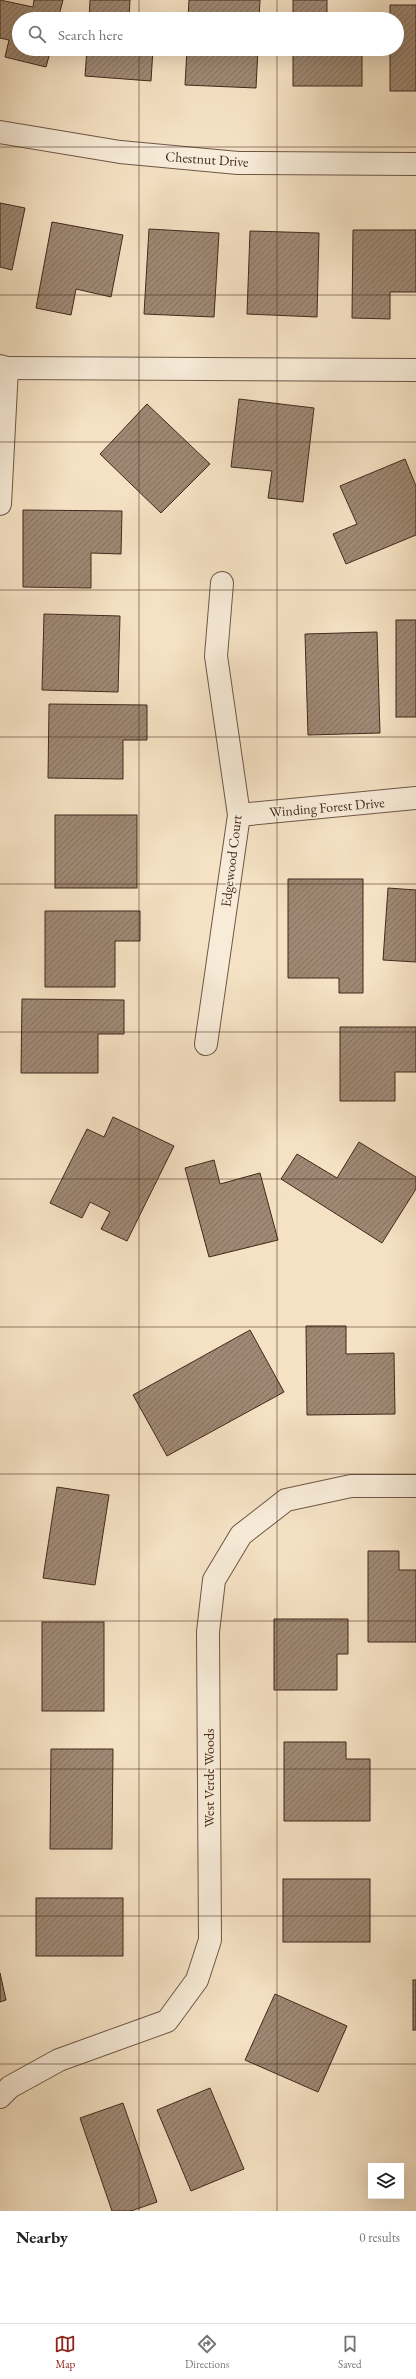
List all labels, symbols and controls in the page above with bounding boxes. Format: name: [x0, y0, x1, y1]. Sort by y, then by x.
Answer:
search box: [12, 12, 404, 56]
icon: search: [26, 23, 48, 45]
text: Search here: [58, 25, 123, 44]
street label: Chestnut Drive: [165, 147, 250, 171]
street label: Winding Forest Drive: [269, 793, 386, 821]
street label: Edgewood Court: [216, 813, 246, 908]
street label: West Verde Woods: [200, 1728, 218, 1827]
map controls: [368, 2163, 404, 2199]
button: layers: [368, 2163, 404, 2199]
text: Nearby: [16, 2226, 68, 2248]
text: 0 results: [359, 2229, 400, 2246]
tab: Map: [54, 2333, 76, 2371]
tab: Directions: [185, 2333, 229, 2371]
tab: Saved: [338, 2333, 362, 2371]

